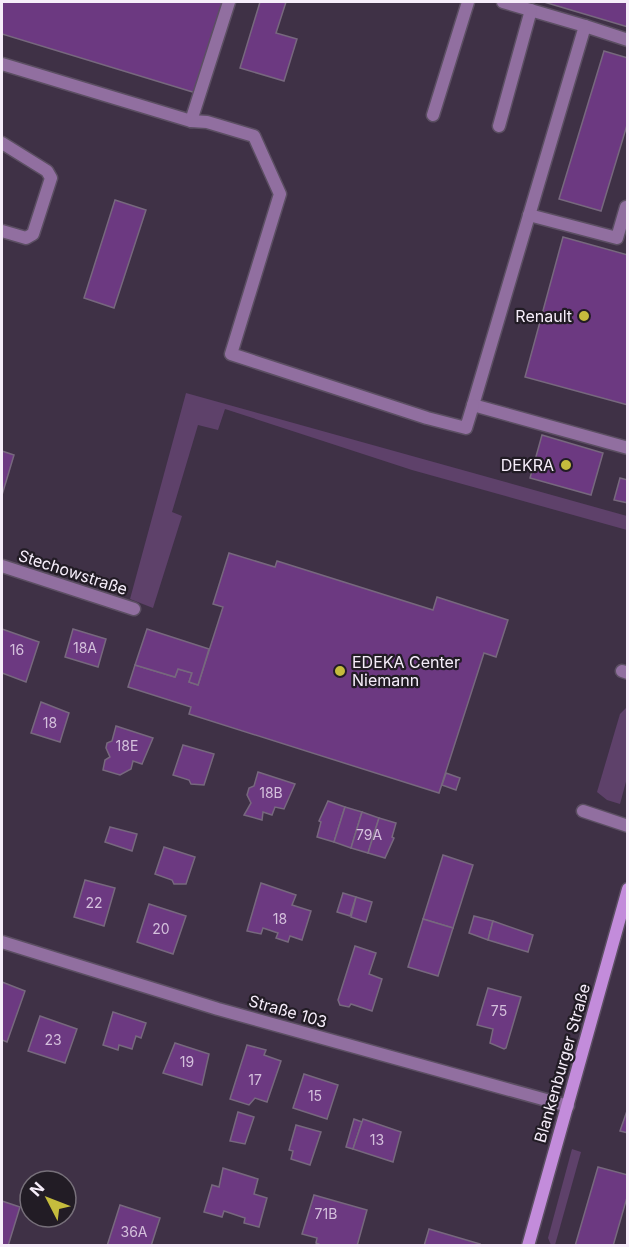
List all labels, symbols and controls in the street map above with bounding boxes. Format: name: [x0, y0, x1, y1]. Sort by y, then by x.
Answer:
place label: Renault: [515, 306, 572, 326]
marker: Renault: [577, 309, 591, 323]
place label: DEKRA: [501, 455, 554, 475]
marker: DEKRA: [559, 458, 573, 472]
street label: Stechowstraße: [16, 545, 130, 599]
house number: 18A: [73, 639, 97, 656]
house number: 16: [10, 641, 24, 658]
place label: EDEKA Center Niemann: [352, 652, 460, 690]
marker: EDEKA Center Niemann: [333, 664, 347, 678]
house number: 18: [43, 714, 57, 731]
house number: 18E: [116, 737, 138, 754]
house number: 18B: [259, 784, 283, 801]
house number: 79A: [356, 826, 382, 843]
house number: 22: [85, 894, 103, 911]
house number: 18: [273, 910, 287, 927]
house number: 20: [152, 920, 170, 937]
street label: Blankenburger Straße: [530, 981, 594, 1145]
street label: Straße 103: [246, 990, 330, 1032]
house number: 75: [491, 1002, 507, 1019]
house number: 23: [44, 1031, 62, 1048]
house number: 19: [180, 1053, 194, 1070]
house number: 17: [248, 1071, 262, 1088]
house number: 15: [308, 1087, 322, 1104]
house number: 13: [370, 1131, 384, 1148]
north arrow: [18, 1169, 78, 1229]
text: N: [25, 1178, 48, 1200]
house number: 71B: [315, 1205, 337, 1222]
house number: 36A: [121, 1223, 148, 1240]

